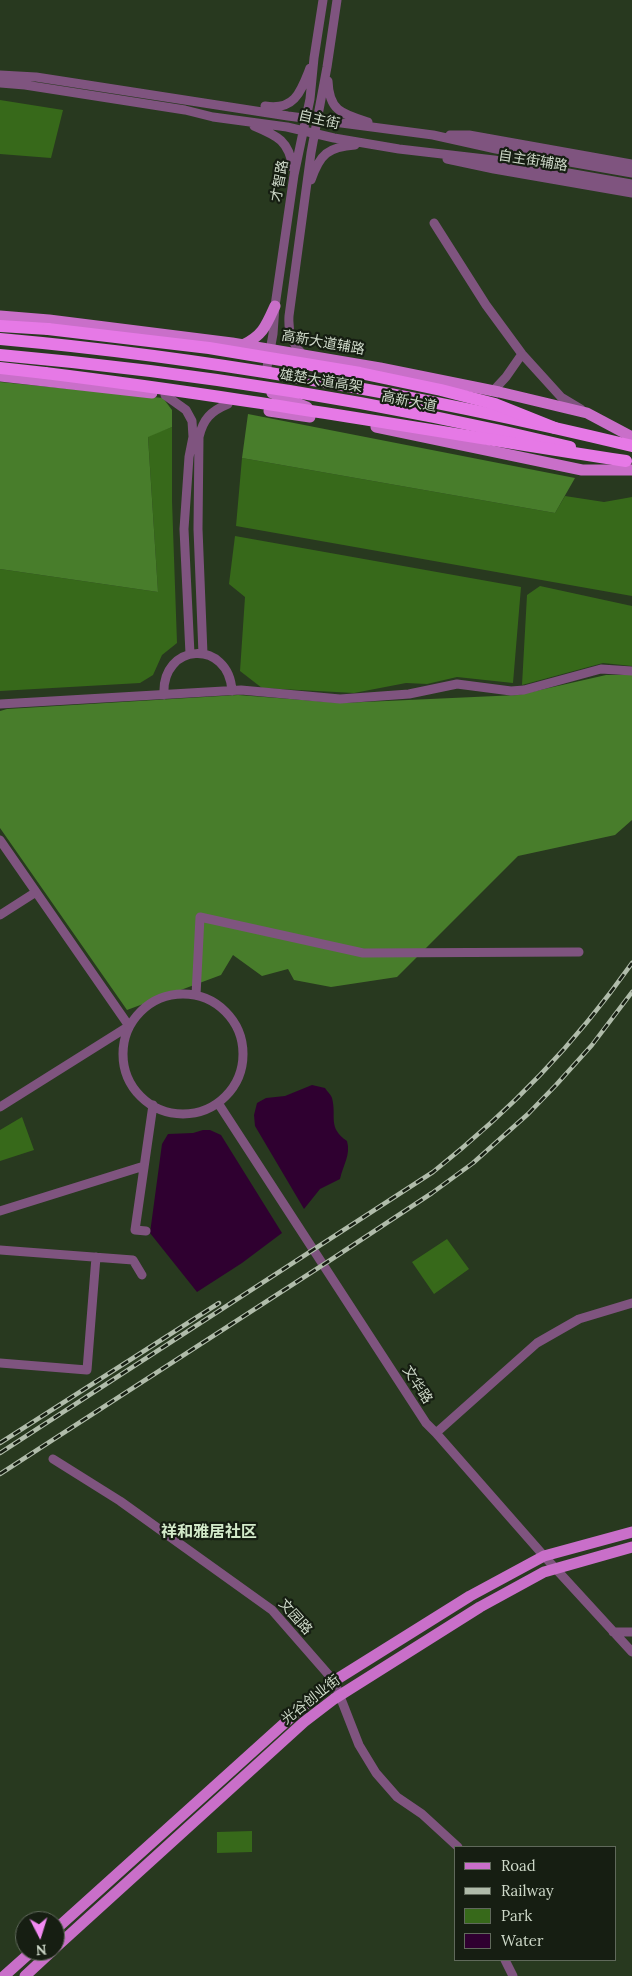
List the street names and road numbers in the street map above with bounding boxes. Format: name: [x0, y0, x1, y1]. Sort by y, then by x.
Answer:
street label: 自主街: [297, 107, 341, 133]
street label: 自主街辅路: [497, 147, 569, 175]
street label: 才智路: [268, 159, 292, 203]
street label: 高新大道辅路: [280, 327, 366, 359]
street label: 雄楚大道高架: [278, 366, 364, 396]
street label: 高新大道: [380, 388, 438, 416]
street label: 文华路: [399, 1363, 435, 1407]
street label: 文园路: [275, 1596, 315, 1638]
street label: 光谷创业街: [278, 1672, 344, 1728]

